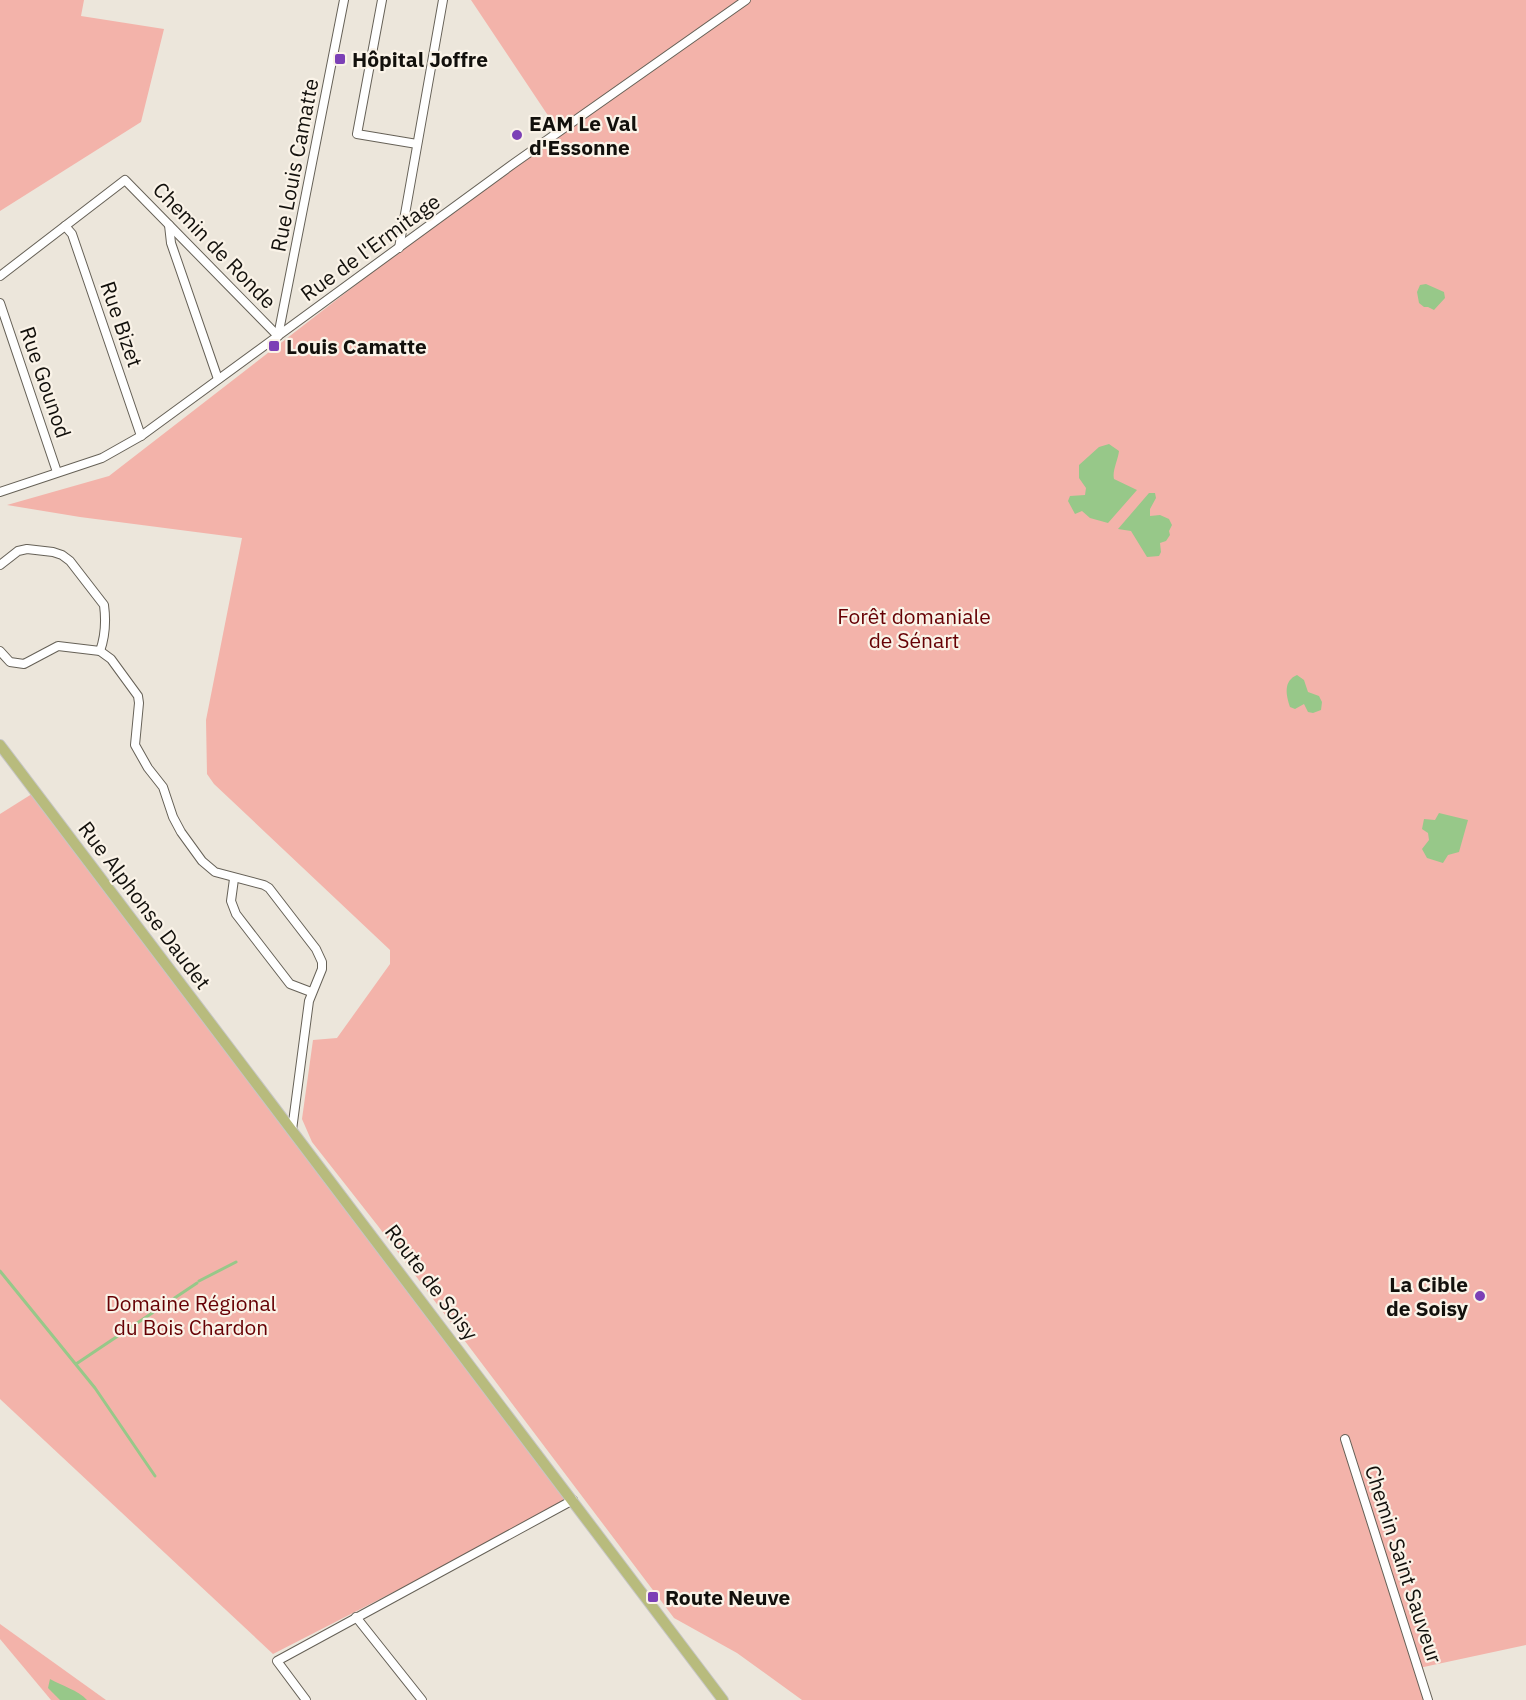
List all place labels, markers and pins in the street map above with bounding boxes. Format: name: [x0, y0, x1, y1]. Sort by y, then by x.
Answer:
place label: Hôpital Joffre: [352, 45, 488, 73]
marker: Hôpital Joffre: [333, 52, 347, 66]
place label: EAM Le Val d'Essonne: [529, 109, 637, 161]
marker: EAM Le Val d'Essonne: [510, 128, 524, 142]
place label: Louis Camatte: [286, 332, 427, 360]
marker: Louis Camatte: [267, 339, 281, 353]
place label: La Cible de Soisy: [1386, 1270, 1469, 1322]
marker: La Cible de Soisy: [1473, 1289, 1487, 1303]
place label: Route Neuve: [665, 1583, 791, 1611]
marker: Route Neuve: [646, 1590, 660, 1604]

